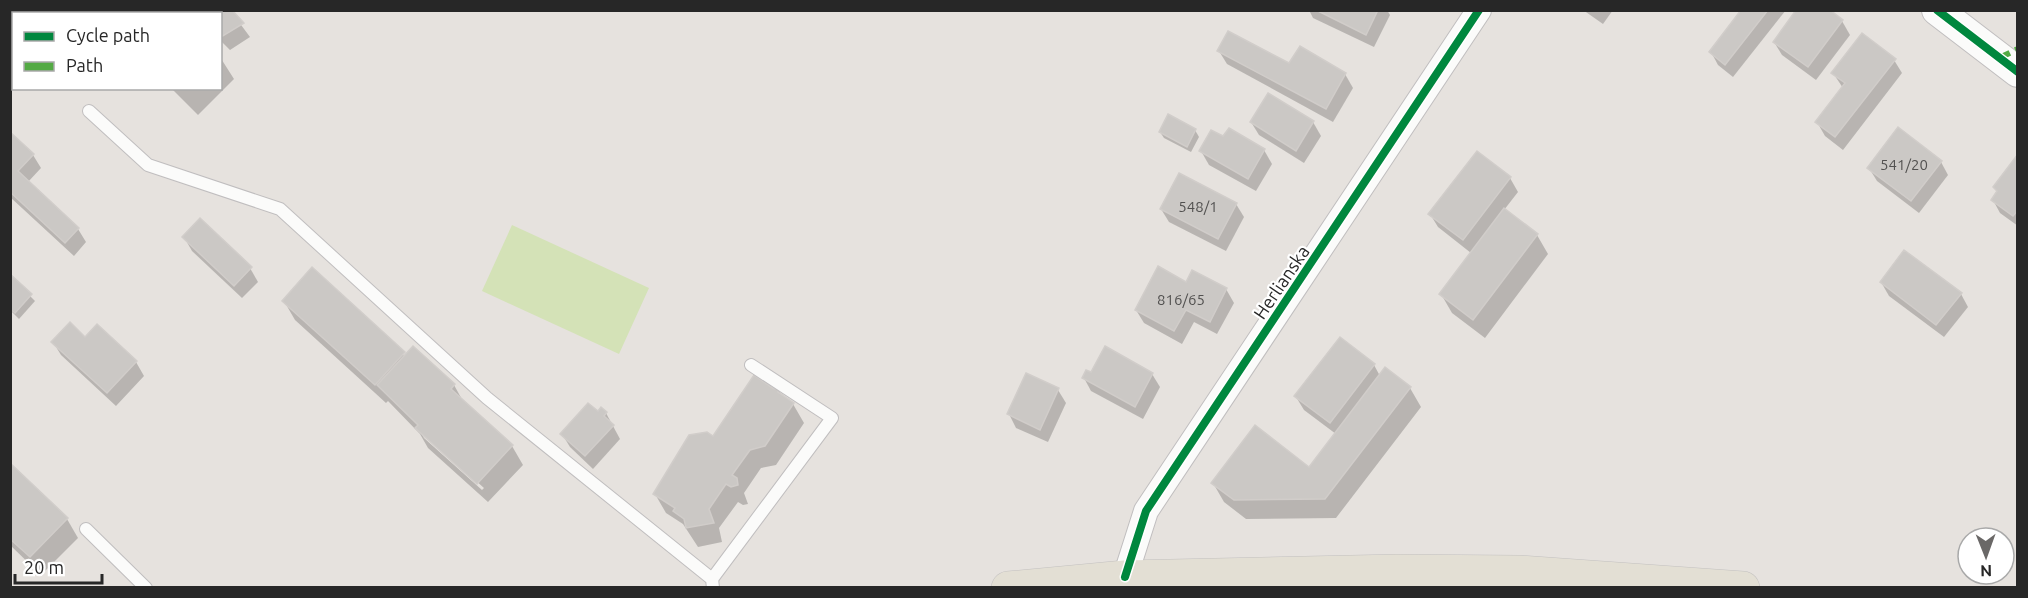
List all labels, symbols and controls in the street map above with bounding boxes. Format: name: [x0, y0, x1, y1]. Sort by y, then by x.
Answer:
legend: [12, 12, 222, 90]
text: Cycle path: [66, 25, 150, 45]
text: Path: [66, 55, 103, 75]
house number: 541/20: [1880, 156, 1928, 173]
house number: 548/1: [1178, 198, 1218, 215]
street label: Herlianska: [1249, 242, 1313, 322]
house number: 816/65: [1157, 291, 1205, 308]
north arrow: [1956, 526, 2016, 586]
scale bar: [15, 547, 102, 585]
text: 20 m: [24, 557, 64, 577]
text: N: [1980, 562, 1992, 580]

